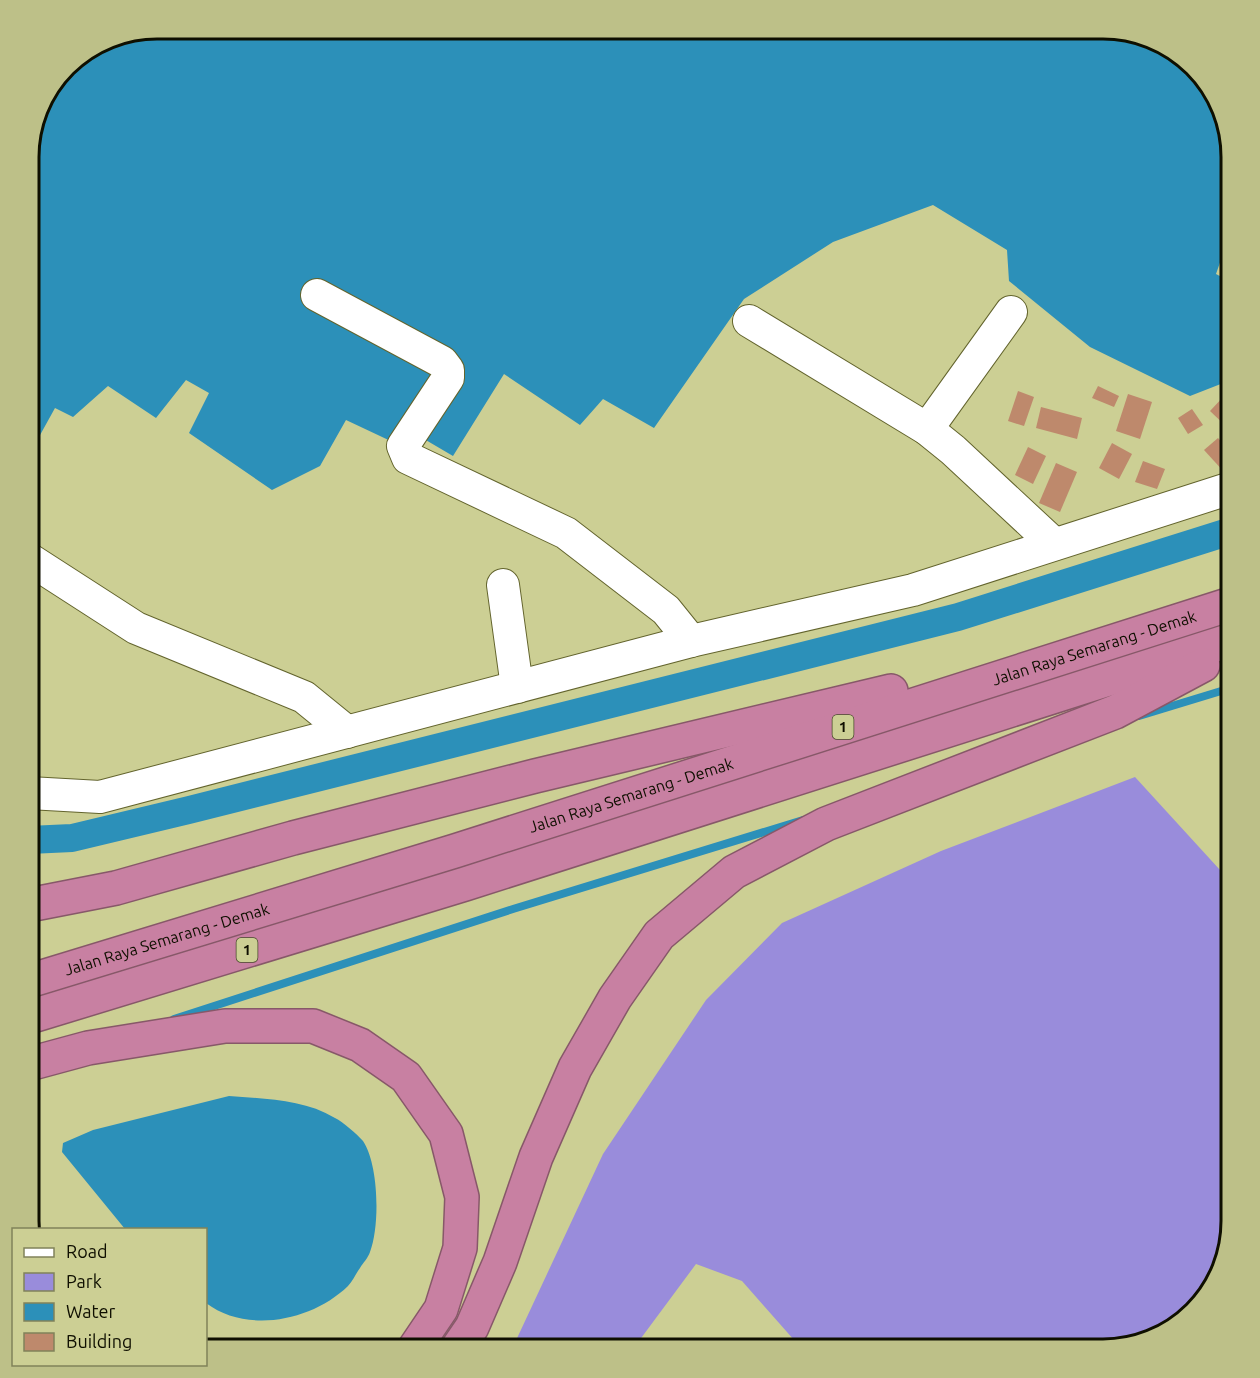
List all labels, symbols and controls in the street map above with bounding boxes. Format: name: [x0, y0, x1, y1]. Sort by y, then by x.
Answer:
street label: Jalan Raya Semarang - Demak: [990, 607, 1198, 689]
road number: 1: [832, 715, 854, 739]
street label: Jalan Raya Semarang - Demak: [527, 754, 735, 836]
street label: Jalan Raya Semarang - Demak: [62, 899, 271, 979]
road number: 1: [236, 938, 258, 962]
legend: [12, 1228, 207, 1366]
text: Road: [66, 1241, 108, 1261]
text: Park: [66, 1271, 102, 1291]
text: Water: [66, 1301, 116, 1321]
text: Building: [66, 1331, 132, 1351]

